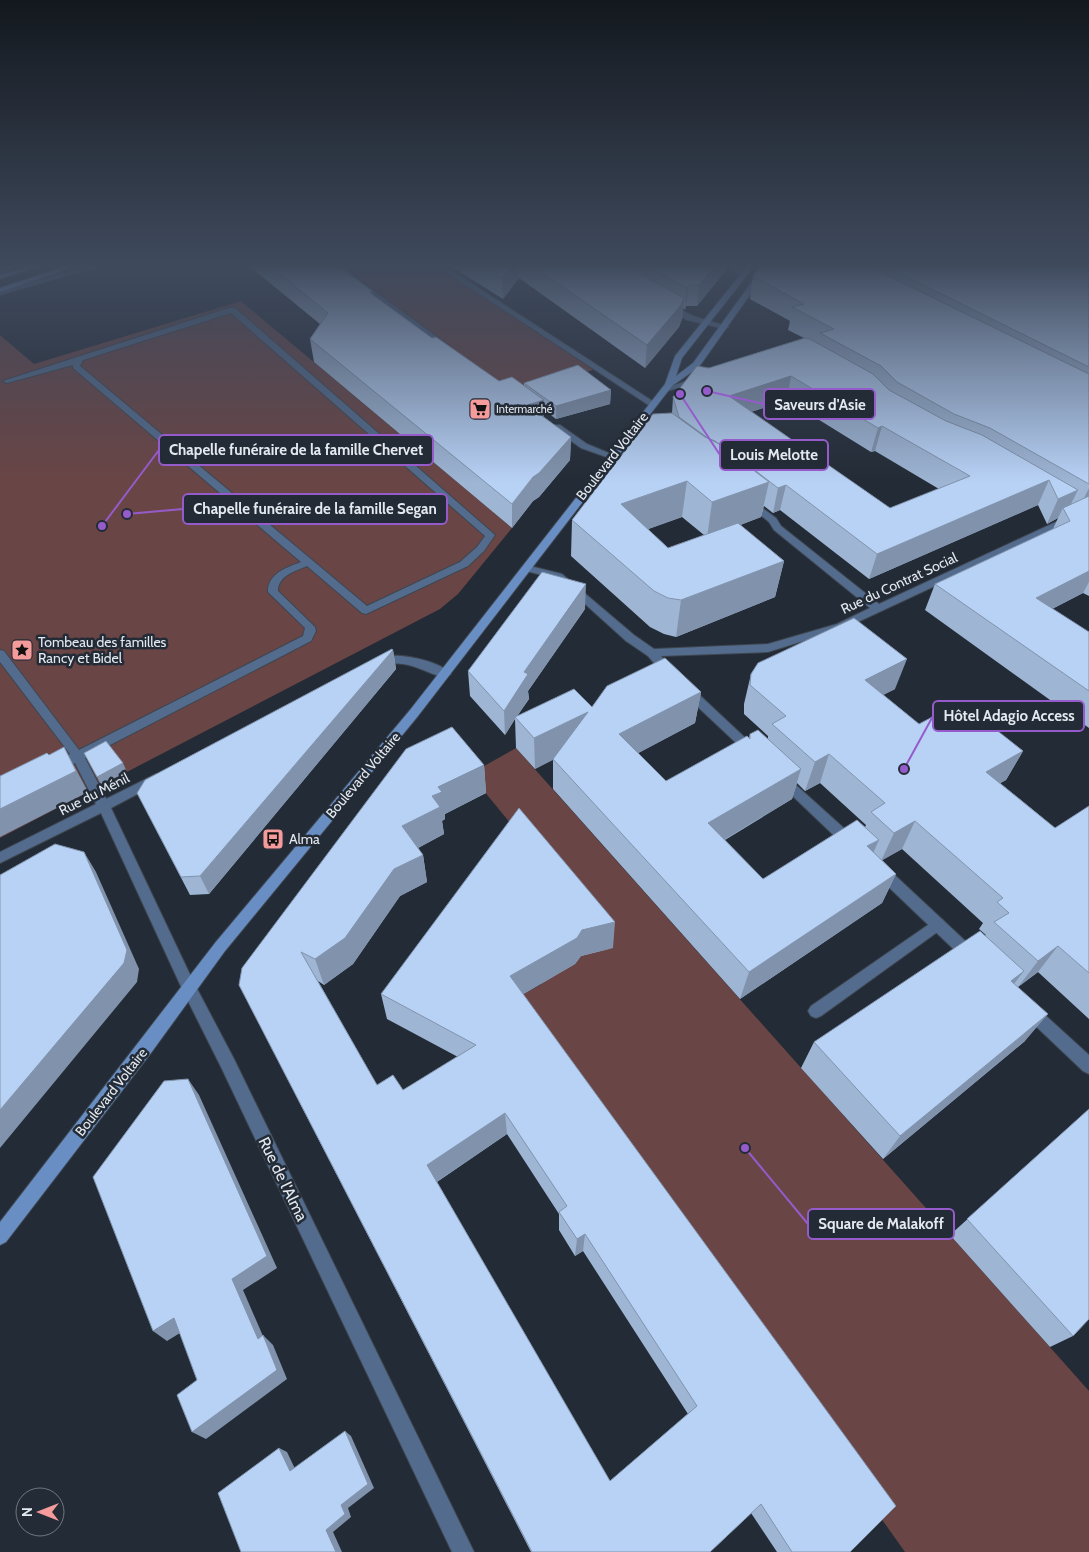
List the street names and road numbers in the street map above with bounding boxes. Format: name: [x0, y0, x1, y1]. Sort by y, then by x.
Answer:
street label: Boulevard Voltaire: [572, 408, 652, 504]
street label: Rue du Contrat Social: [838, 548, 961, 618]
street label: Boulevard Voltaire: [322, 728, 404, 822]
street label: Rue du Ménil: [56, 768, 133, 819]
street label: Boulevard Voltaire: [71, 1044, 151, 1140]
street label: Rue de l'Alma: [254, 1134, 312, 1224]

